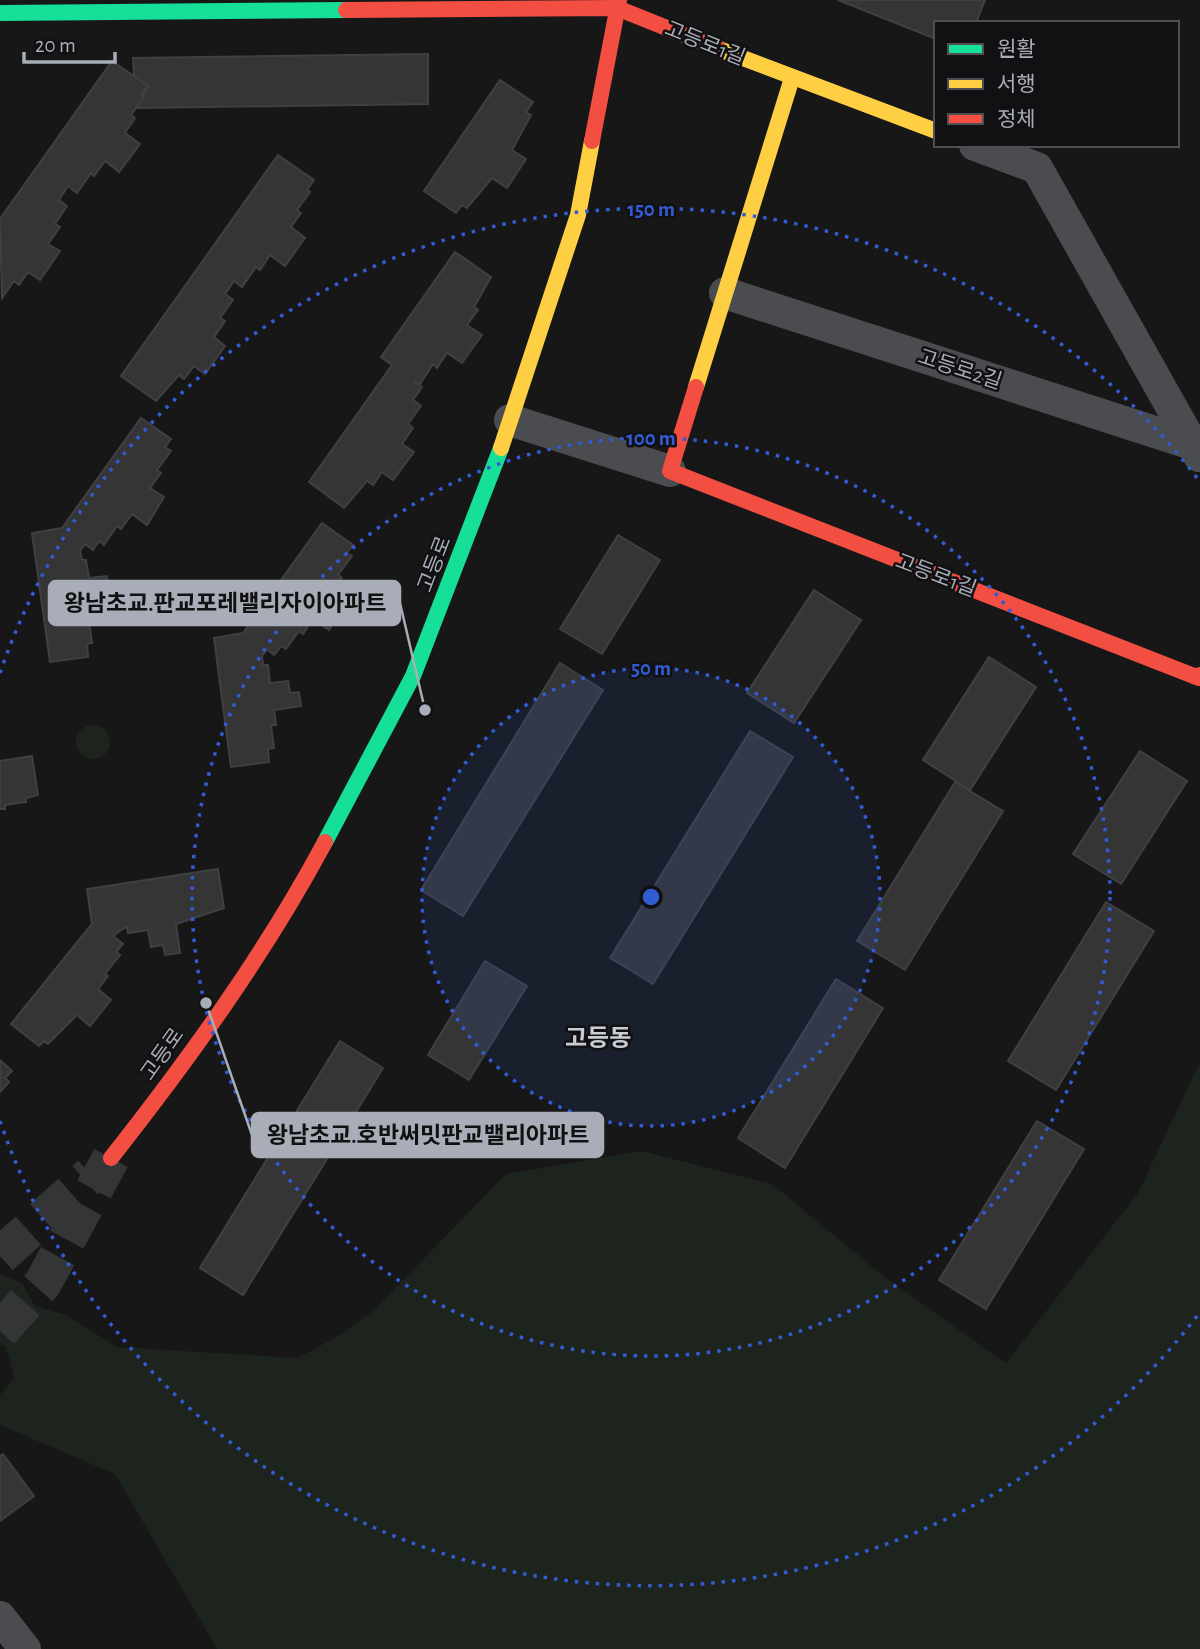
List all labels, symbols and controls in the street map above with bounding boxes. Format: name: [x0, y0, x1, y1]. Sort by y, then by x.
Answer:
street label: 고등로1길: [662, 17, 748, 69]
scale bar: [24, 21, 116, 65]
legend: [934, 21, 1179, 147]
text: 20 m: [35, 35, 76, 56]
text: 원활: [997, 38, 1036, 60]
text: 서행: [997, 73, 1036, 95]
text: 정체: [997, 108, 1036, 130]
text: 150 m: [627, 199, 675, 220]
street label: 고등로2길: [915, 345, 1005, 393]
text: 100 m: [626, 428, 676, 449]
street label: 고등로: [414, 533, 455, 595]
street label: 고등로1길: [893, 550, 979, 600]
callout: 왕남초교.판교포레밸리자이아파트: [49, 581, 400, 625]
text: 왕남초교.판교포레밸리자이아파트: [64, 591, 386, 616]
text: 50 m: [631, 658, 671, 679]
centre of rings: [639, 885, 663, 909]
street label: 고등로: [137, 1025, 188, 1084]
district label: 고등동: [565, 1026, 631, 1051]
callout: 왕남초교.호반써밋판교밸리아파트: [252, 1113, 603, 1157]
text: 왕남초교.호반써밋판교밸리아파트: [267, 1123, 589, 1148]

